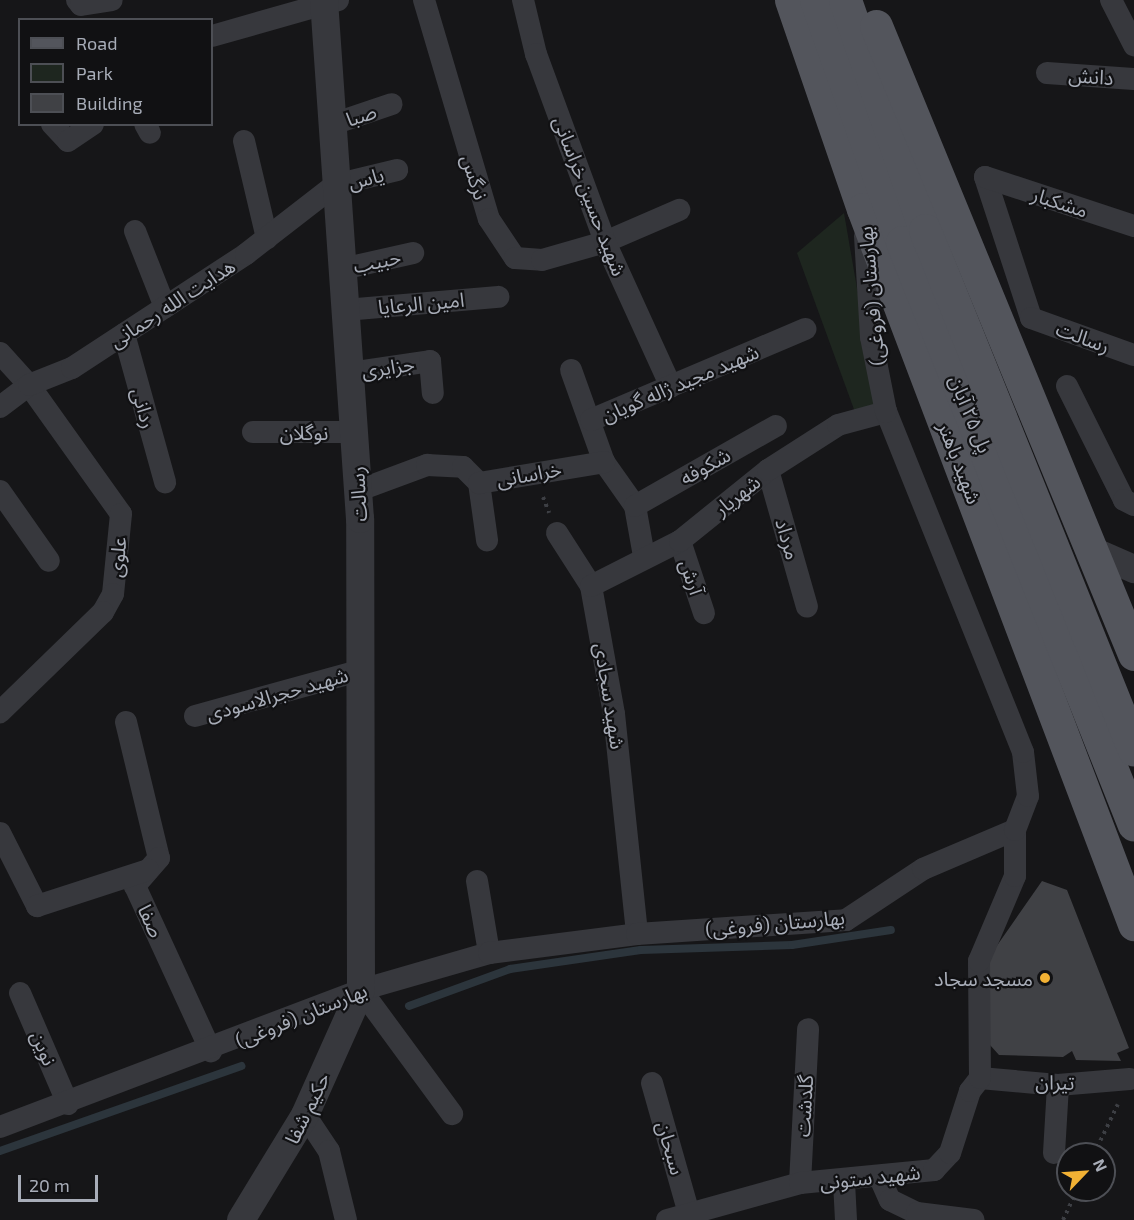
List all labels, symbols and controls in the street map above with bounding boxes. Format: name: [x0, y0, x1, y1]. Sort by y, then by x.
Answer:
legend: [18, 18, 213, 126]
text: Road: [76, 32, 117, 54]
text: Park: [76, 62, 113, 84]
street label: دانش: [1068, 62, 1114, 90]
text: Building: [76, 92, 143, 114]
street label: صبا: [343, 99, 379, 131]
street label: شهید حسین خراسانی: [548, 113, 632, 279]
street label: نرگس: [456, 151, 494, 203]
street label: یاس: [346, 162, 386, 194]
street label: مشکبار: [1029, 182, 1091, 222]
street label: بهارستان (فروغی): [853, 225, 889, 367]
street label: حبیب: [351, 244, 403, 278]
street label: هدایت الله رحمانی: [105, 253, 239, 353]
street label: امین الرعایا: [377, 287, 465, 319]
street label: رسالت: [1053, 316, 1113, 358]
street label: شهید مجید ژاله گویان: [598, 339, 762, 427]
street label: جزایری: [360, 351, 416, 383]
street label: پل ۲۵ آبان: [945, 371, 997, 457]
street label: ردانی: [127, 385, 161, 431]
street label: شهید باهنر: [933, 419, 987, 507]
street label: نوگلان: [280, 420, 328, 444]
street label: شکوفه: [676, 442, 734, 490]
street label: خراسانی: [495, 456, 563, 492]
street label: رسالت: [345, 466, 371, 522]
street label: شهریار: [709, 469, 765, 521]
street label: مرداد: [771, 516, 805, 562]
street label: علوی: [103, 536, 131, 578]
street label: آرش: [675, 556, 709, 598]
street label: شهید سجادی: [590, 641, 630, 751]
street label: شهید حجرالاسودی: [203, 662, 351, 726]
street label: صفا: [133, 901, 169, 941]
street label: بهارستان (فروغی): [704, 905, 846, 941]
place label: مسجد سجاد: [934, 966, 1033, 990]
marker: مسجد سجاد: [1038, 971, 1052, 985]
street label: بهارستان (فروغی): [232, 978, 370, 1052]
street label: نوین: [26, 1027, 62, 1069]
street label: حکیم شفا: [279, 1068, 335, 1148]
street label: تیران: [1035, 1070, 1075, 1094]
street label: گلدشت: [790, 1074, 818, 1138]
street label: سبحان: [652, 1118, 690, 1178]
north arrow: [1056, 1142, 1116, 1202]
text: N: [1090, 1156, 1112, 1174]
street label: شهید ستونی: [818, 1160, 922, 1194]
scale bar: [21, 1163, 100, 1201]
text: 20 m: [29, 1174, 70, 1196]

